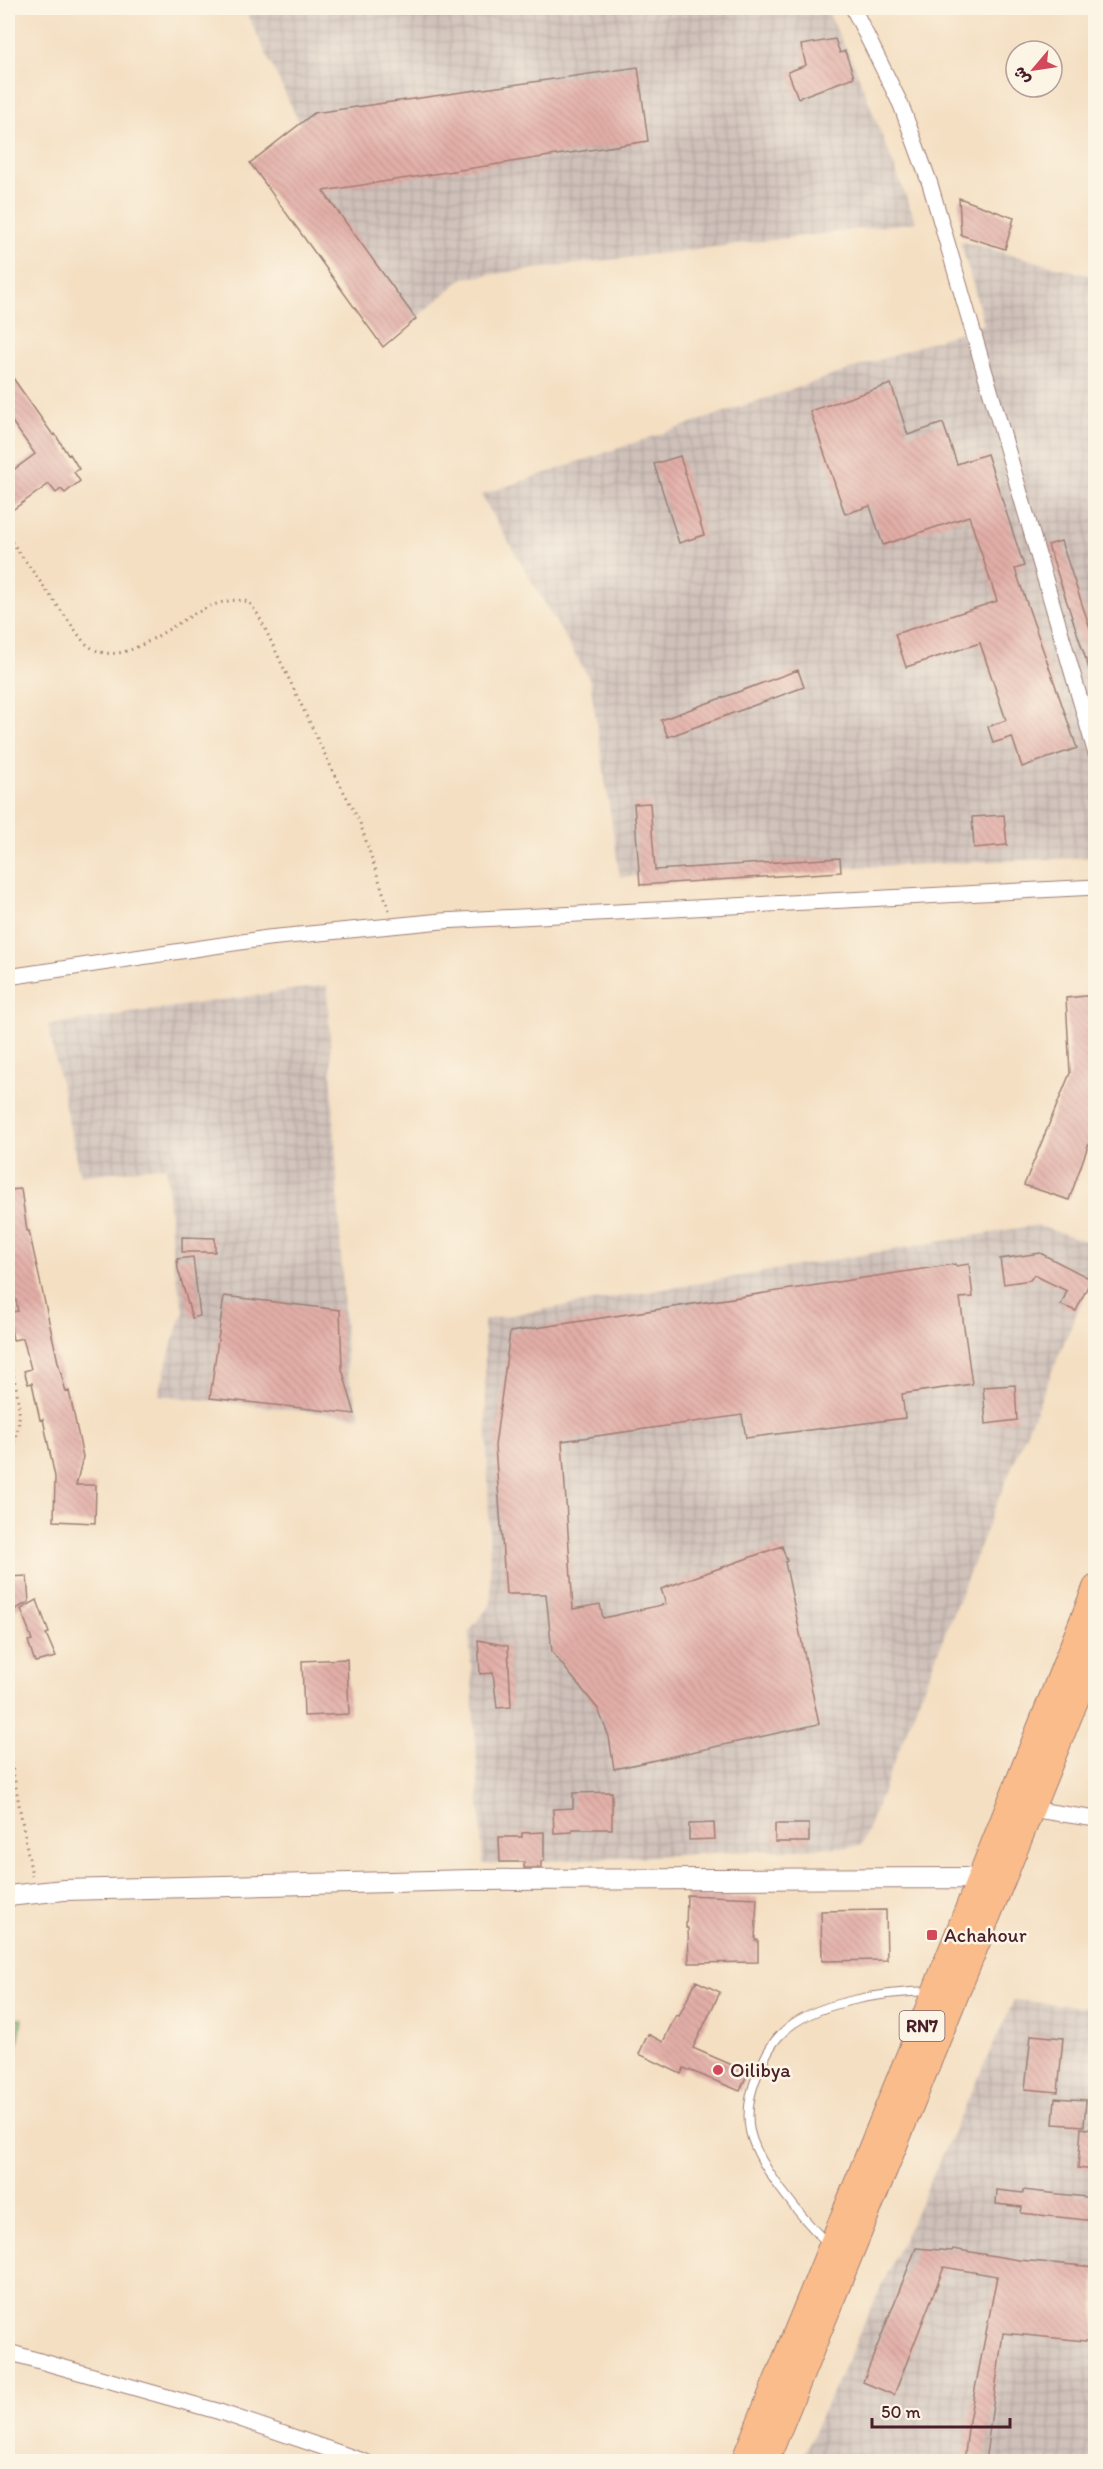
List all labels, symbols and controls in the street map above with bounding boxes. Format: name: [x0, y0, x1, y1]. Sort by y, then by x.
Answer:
north arrow: [1004, 39, 1064, 99]
text: ش: [1009, 64, 1034, 88]
place label: Achahour: [944, 1923, 1027, 1947]
marker: Achahour: [925, 1928, 939, 1942]
road number: RN7: [900, 2011, 944, 2041]
place label: Oilibya: [730, 2058, 791, 2082]
marker: Oilibya: [711, 2063, 725, 2077]
scale bar: [872, 2391, 1010, 2429]
text: 50 m: [881, 2401, 921, 2423]

